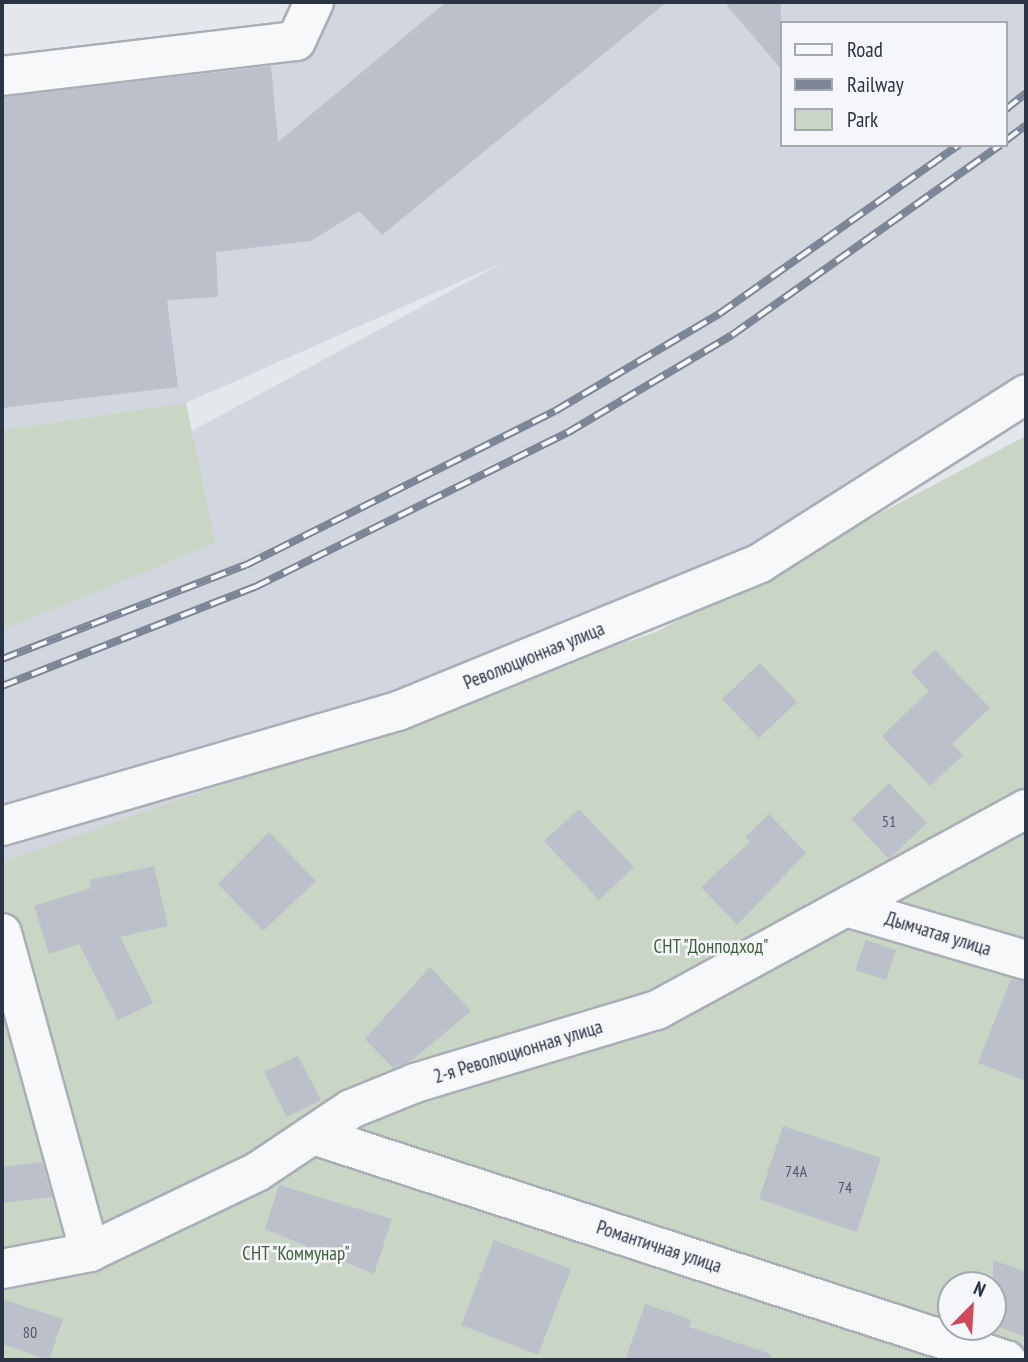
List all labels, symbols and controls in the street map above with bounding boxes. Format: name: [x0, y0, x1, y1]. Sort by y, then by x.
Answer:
legend: [780, 21, 1007, 147]
text: Road: [847, 36, 883, 63]
text: Railway: [847, 71, 904, 98]
text: Park: [847, 106, 878, 133]
street label: Революционная улица: [460, 617, 608, 695]
house number: 51: [882, 811, 896, 831]
street label: Дымчатая улица: [882, 907, 994, 961]
park label: СНТ "Донподход": [653, 936, 769, 958]
street label: 2-я Революционная улица: [431, 1015, 605, 1089]
house number: 74А: [785, 1161, 807, 1181]
house number: 74: [838, 1177, 852, 1197]
street label: Романтичная улица: [594, 1216, 724, 1278]
park label: СНТ "Коммунар": [241, 1243, 351, 1265]
north arrow: [937, 1271, 1007, 1341]
text: N: [970, 1276, 989, 1302]
house number: 80: [23, 1322, 37, 1342]

